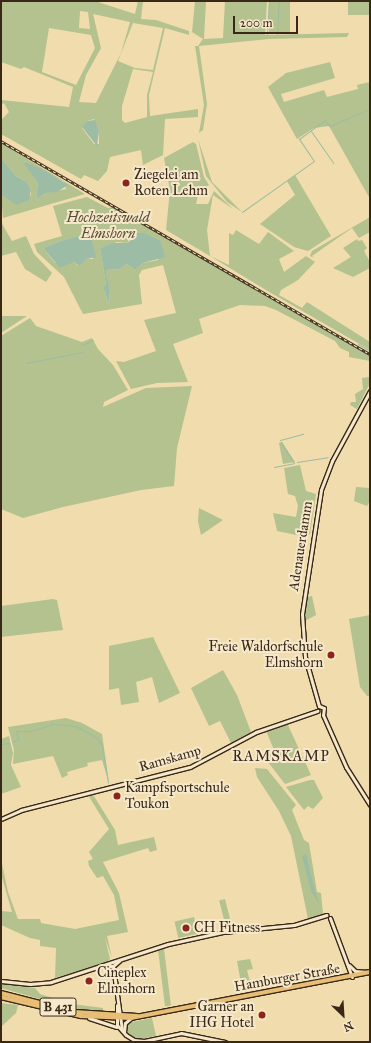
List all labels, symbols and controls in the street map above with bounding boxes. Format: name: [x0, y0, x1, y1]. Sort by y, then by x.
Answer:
scale bar: [235, 8, 300, 34]
text: 200 m: [240, 16, 273, 30]
place label: Ziegelei am Roten Lehm: [134, 167, 208, 200]
marker: Ziegelei am Roten Lehm: [121, 178, 131, 188]
park label: Hochzeitswald Elmshorn: [66, 210, 150, 242]
street label: Adenauerdamm: [286, 500, 316, 592]
place label: Freie Waldorfschule Elmshorn: [208, 639, 323, 672]
marker: Freie Waldorfschule Elmshorn: [326, 650, 336, 660]
street label: Ramskamp: [137, 742, 203, 776]
district label: RAMSKAMP: [232, 748, 330, 766]
place label: Kampfsportschule Toukon: [125, 780, 229, 812]
marker: Kampfsportschule Toukon: [112, 791, 122, 801]
place label: CH Fitness: [194, 920, 260, 936]
marker: CH Fitness: [181, 923, 191, 933]
street label: Hamburger Straße: [233, 960, 341, 996]
place label: Cineplex Elmshorn: [97, 965, 155, 998]
marker: Cineplex Elmshorn: [84, 976, 94, 986]
north arrow: [323, 995, 363, 1035]
road number: B 431: [39, 996, 77, 1018]
place label: Garner an IHG Hotel: [189, 999, 254, 1032]
marker: Garner an IHG Hotel: [257, 1010, 267, 1020]
text: N: [341, 1018, 355, 1034]

